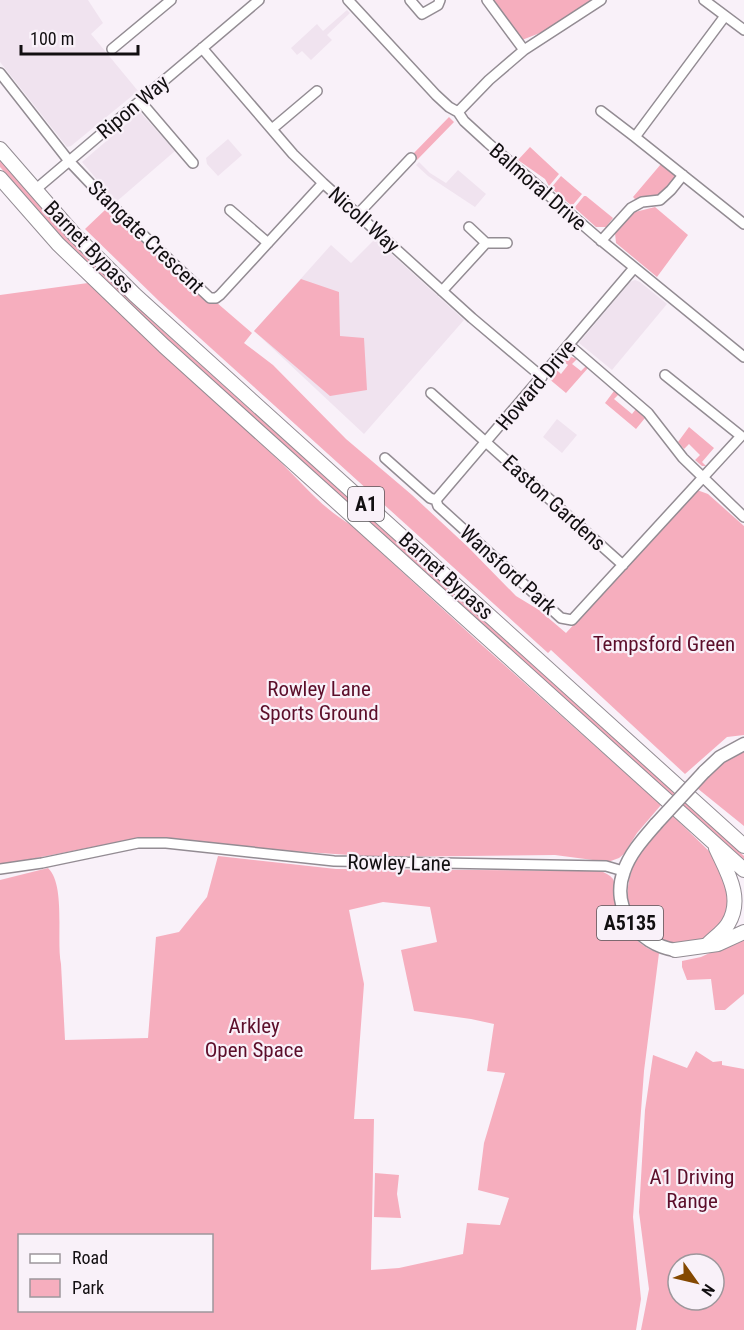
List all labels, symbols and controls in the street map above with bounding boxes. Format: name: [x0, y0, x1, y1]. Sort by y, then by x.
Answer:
scale bar: [21, 18, 138, 56]
text: 100 m: [30, 28, 74, 49]
street label: Ripon Way: [92, 70, 174, 144]
street label: Balmoral Drive: [485, 138, 591, 236]
street label: Stangate Crescent: [83, 176, 209, 298]
street label: Nicoll Way: [324, 182, 404, 258]
street label: Barnet Bypass: [39, 196, 139, 298]
street label: Howard Drive: [491, 335, 581, 435]
street label: Easton Gardens: [498, 450, 610, 556]
road number: A1: [348, 487, 384, 521]
street label: Wansford Park: [455, 520, 562, 620]
street label: Barnet Bypass: [394, 527, 498, 625]
park label: Tempsford Green: [593, 632, 735, 656]
park label: Rowley Lane Sports Ground: [259, 677, 379, 725]
street label: Rowley Lane: [347, 850, 451, 876]
road number: A5135: [597, 906, 663, 940]
park label: Arkley Open Space: [205, 1014, 303, 1062]
park label: A1 Driving Range: [650, 1165, 734, 1213]
legend: [18, 1234, 213, 1312]
text: Road: [72, 1247, 108, 1268]
north arrow: [666, 1252, 726, 1312]
text: Park: [72, 1277, 104, 1298]
text: N: [697, 1281, 719, 1299]

